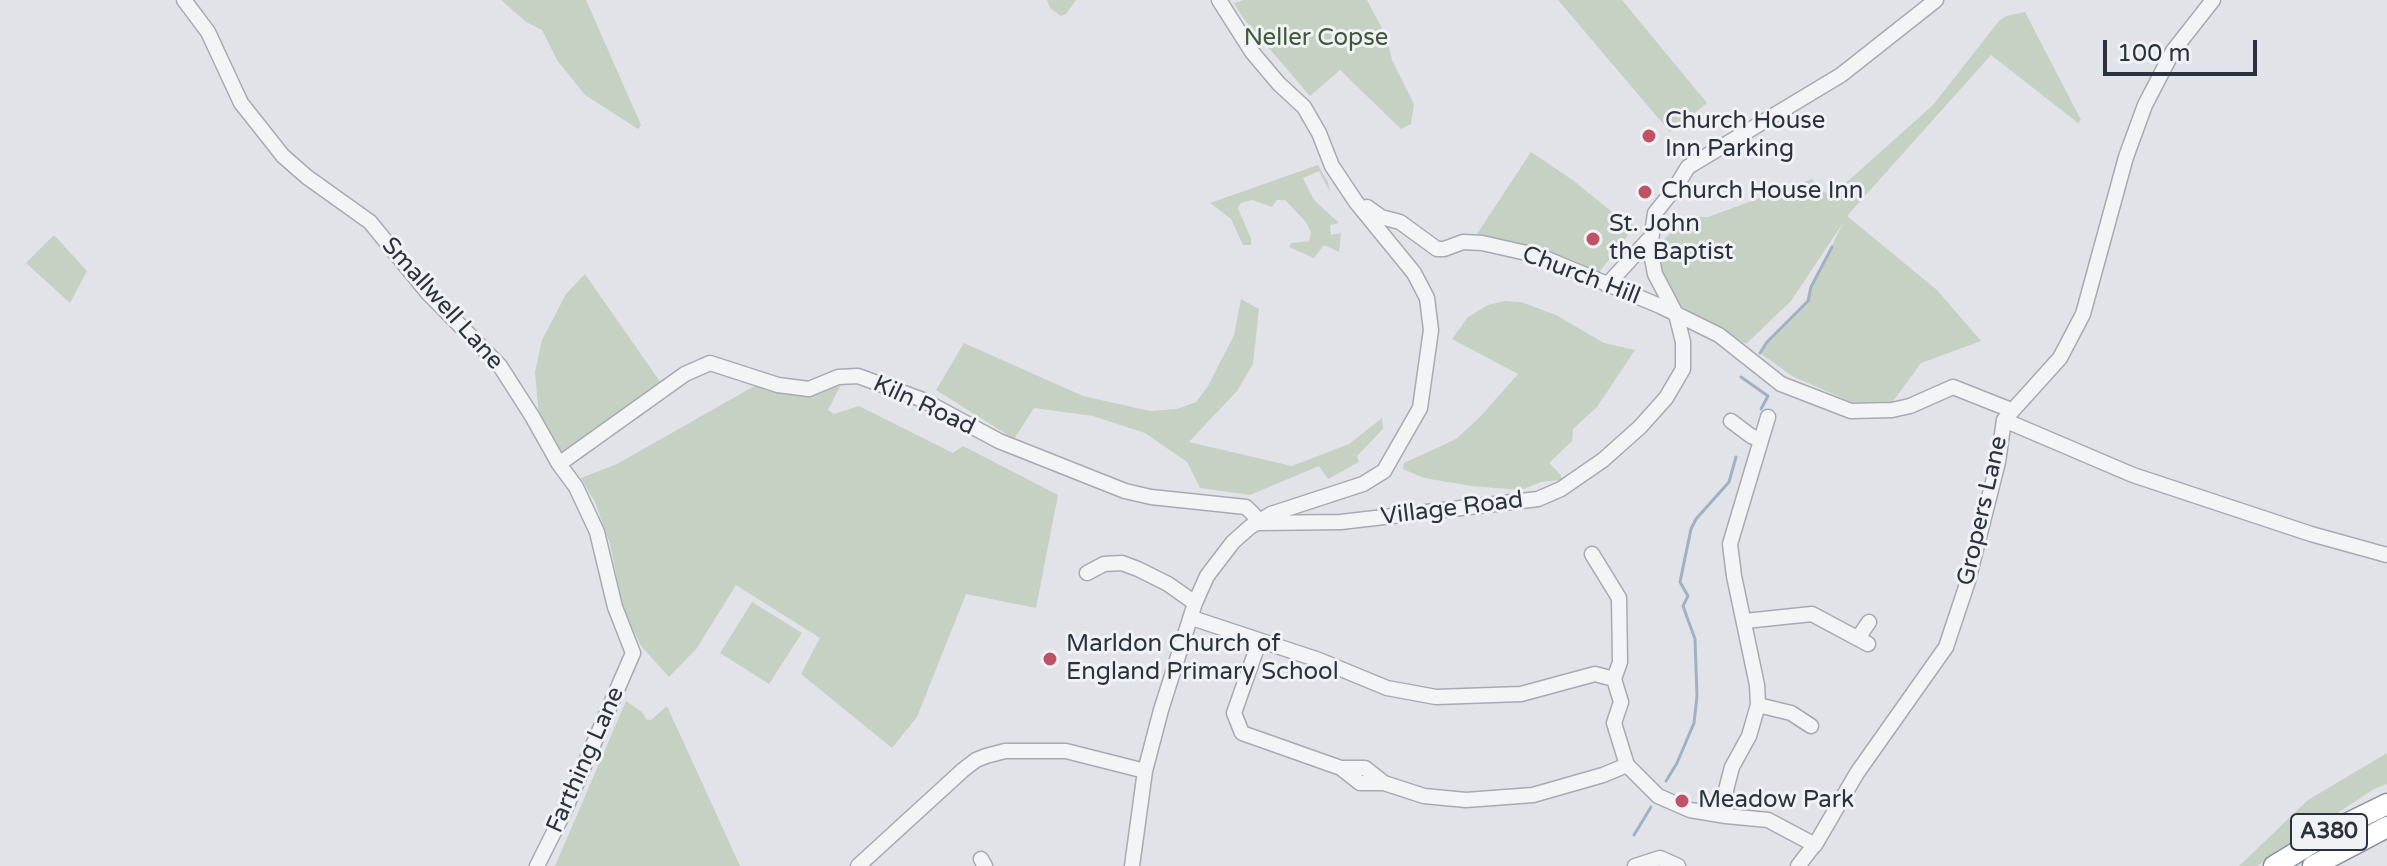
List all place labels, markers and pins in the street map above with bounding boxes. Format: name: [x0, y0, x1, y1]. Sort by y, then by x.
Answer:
place label: Church House Inn Parking: [1665, 108, 1825, 164]
marker: Church House Inn Parking: [1640, 127, 1658, 145]
place label: Church House Inn: [1661, 178, 1863, 206]
marker: Church House Inn: [1636, 183, 1654, 201]
place label: St. John the Baptist: [1609, 211, 1734, 267]
marker: St. John the Baptist: [1584, 230, 1602, 248]
place label: Marldon Church of England Primary School: [1066, 631, 1339, 687]
marker: Marldon Church of England Primary School: [1041, 650, 1059, 668]
place label: Meadow Park: [1698, 787, 1854, 815]
marker: Meadow Park: [1673, 792, 1691, 810]

